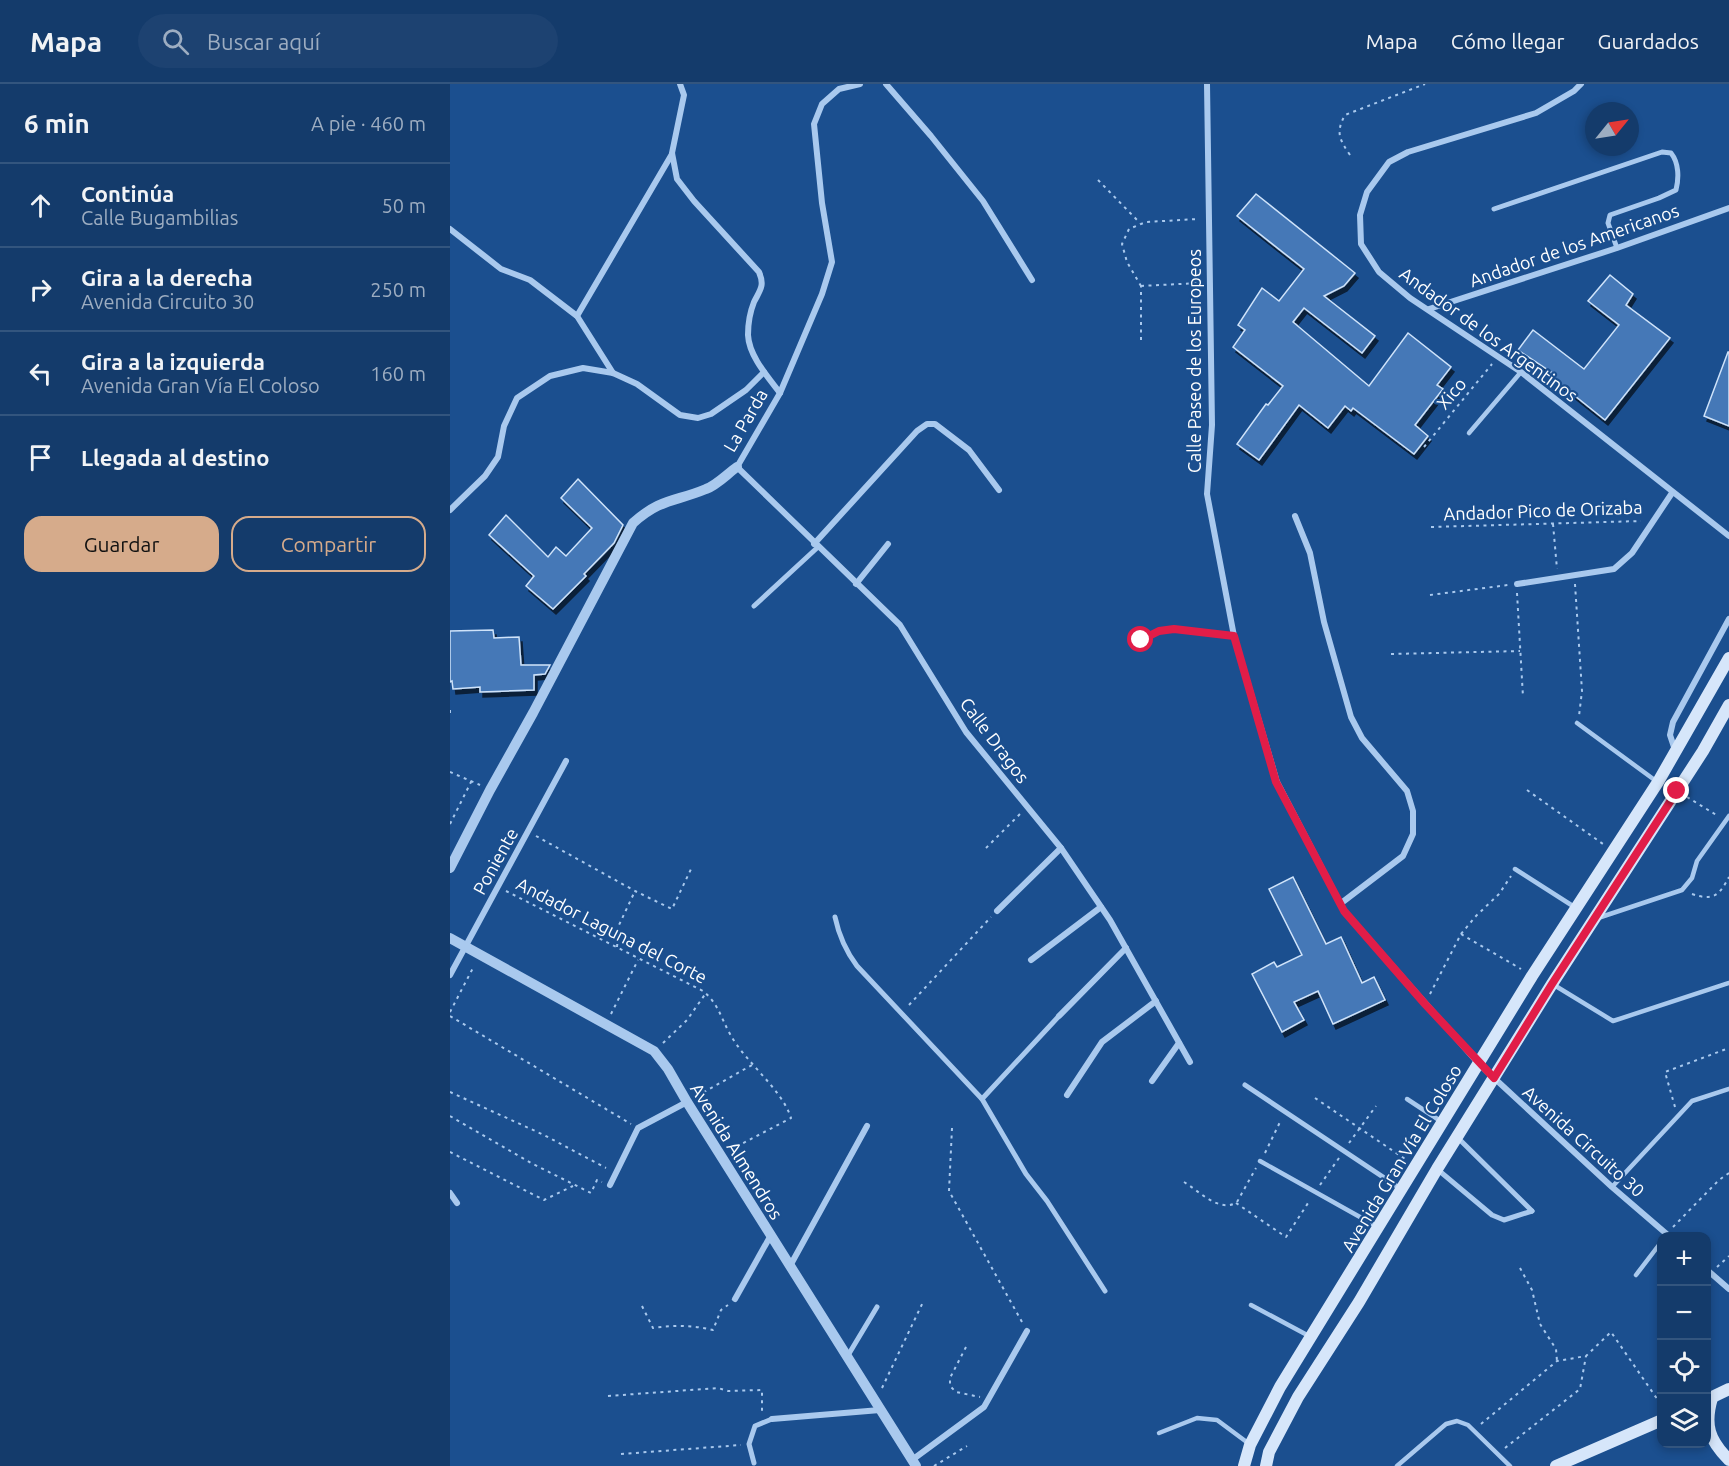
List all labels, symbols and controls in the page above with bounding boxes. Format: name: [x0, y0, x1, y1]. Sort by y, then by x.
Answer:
search box: [138, 14, 558, 68]
icon: search: [159, 25, 192, 58]
text: Mapa: [30, 26, 102, 57]
text: Buscar aquí: [207, 29, 320, 54]
text: Mapa: [1366, 29, 1418, 53]
text: Cómo llegar: [1451, 29, 1565, 53]
text: Guardados: [1598, 29, 1699, 53]
north arrow: [1585, 102, 1639, 156]
text: 6 min: [24, 109, 90, 138]
text: A pie · 460 m: [311, 112, 426, 135]
text: Continúa: [81, 181, 174, 206]
icon: ahead: [24, 189, 57, 222]
text: 50 m: [382, 194, 426, 217]
street label: Andador de los Americanos: [1467, 200, 1681, 290]
text: Calle Bugambilias: [81, 206, 238, 229]
street label: Calle Paseo de los Europeos: [1184, 249, 1204, 473]
street label: Andador de los Argentinos: [1396, 263, 1582, 405]
text: Gira a la derecha: [81, 265, 253, 290]
icon: right: [24, 273, 57, 306]
text: 250 m: [370, 278, 426, 301]
text: Avenida Circuito 30: [81, 290, 254, 313]
text: Gira a la izquierda: [81, 349, 265, 374]
icon: left: [24, 357, 57, 390]
text: 160 m: [370, 362, 426, 385]
street label: Xico: [1432, 373, 1470, 413]
text: Avenida Gran Vía El Coloso: [81, 374, 320, 397]
street label: La Parda: [719, 385, 771, 455]
icon: arrive: [24, 441, 57, 474]
text: Llegada al destino: [81, 445, 269, 470]
street label: Andador Pico de Orizaba: [1443, 497, 1643, 523]
button: Guardar: [24, 516, 219, 572]
button: Compartir: [231, 516, 426, 572]
route start: [1127, 626, 1153, 652]
street label: Calle Dragos: [957, 694, 1034, 787]
route end: [1663, 777, 1689, 803]
street label: Poniente: [469, 824, 521, 898]
street label: Andador Laguna del Corte: [513, 873, 711, 987]
street label: Avenida Gran Vía El Coloso: [1337, 1061, 1465, 1255]
street label: Avenida Almendros: [687, 1079, 787, 1223]
street label: Avenida Circuito 30: [1519, 1081, 1649, 1201]
map controls: [1657, 1232, 1711, 1448]
button: +: [1657, 1232, 1711, 1286]
button: −: [1657, 1286, 1711, 1340]
button: locate: [1657, 1340, 1711, 1394]
button: layers: [1657, 1394, 1711, 1448]

